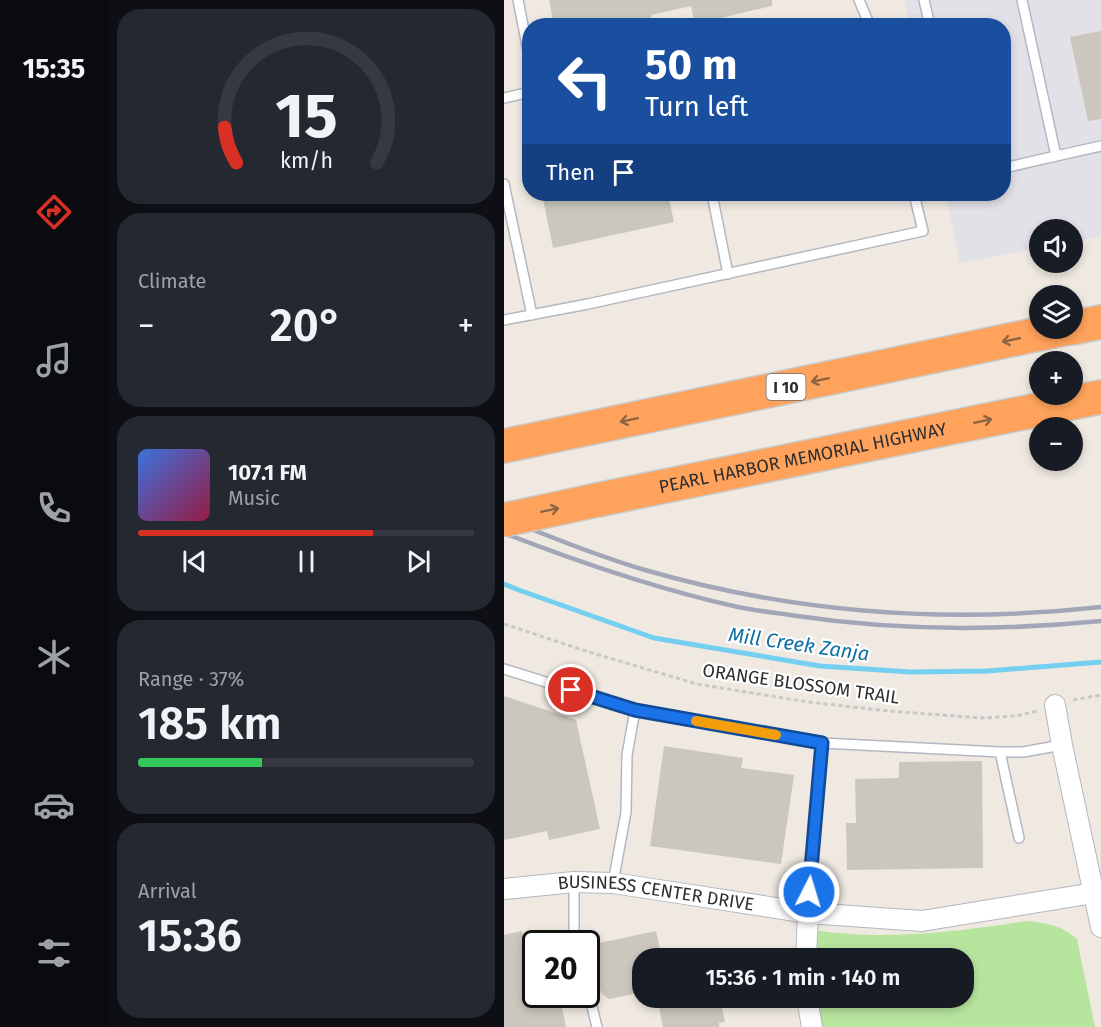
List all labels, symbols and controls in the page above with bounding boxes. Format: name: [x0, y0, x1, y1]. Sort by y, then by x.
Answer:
text: 50 m: [645, 40, 738, 90]
icon: left: [546, 42, 624, 120]
text: 15:35: [23, 53, 85, 85]
text: 15: [275, 79, 337, 154]
text: Turn left: [645, 91, 748, 123]
text: km/h: [279, 149, 333, 175]
icon: arrive: [607, 156, 640, 189]
text: Then: [546, 159, 595, 186]
icon: directions: [33, 191, 75, 233]
map controls: [1029, 219, 1083, 471]
button: sound: [1029, 219, 1083, 273]
text: Climate: [138, 269, 206, 293]
button: layers: [1029, 285, 1083, 339]
text: 20°: [270, 299, 342, 353]
text: −: [138, 306, 155, 346]
text: +: [458, 306, 474, 346]
one-way arrow: [1002, 335, 1021, 347]
icon: music: [33, 339, 75, 381]
button: +: [1029, 351, 1083, 405]
road number: I 10: [766, 374, 806, 400]
one-way arrow: [811, 375, 830, 386]
one-way arrow: [620, 415, 640, 426]
one-way arrow: [973, 415, 993, 426]
button: −: [1029, 417, 1083, 471]
street label: PEARL HARBOR MEMORIAL HIGHWAY: [657, 418, 949, 498]
text: 107.1 FM: [228, 459, 307, 486]
text: Music: [228, 486, 280, 510]
icon: phone: [33, 487, 75, 529]
one-way arrow: [540, 504, 560, 515]
icon: previous: [178, 545, 211, 578]
icon: pause: [290, 545, 323, 578]
icon: next: [402, 545, 435, 578]
water label: Mill Creek Zanja: [727, 622, 871, 666]
icon: climate: [33, 636, 75, 678]
street label: ORANGE BLOSSOM TRAIL: [701, 659, 901, 709]
pin: [545, 664, 596, 715]
text: Range · 37%: [138, 667, 244, 691]
icon: arrive: [554, 673, 587, 706]
text: 185 km: [138, 697, 282, 751]
icon: car: [33, 784, 75, 826]
position arrow: [777, 860, 841, 924]
street label: BUSINESS CENTER DRIVE: [557, 871, 756, 916]
text: Arrival: [138, 879, 197, 903]
text: 15:36: [138, 909, 242, 963]
speed limit sign: 20: [522, 930, 600, 1008]
icon: filters: [33, 932, 75, 974]
text: 15:36 · 1 min · 140 m: [706, 964, 900, 991]

